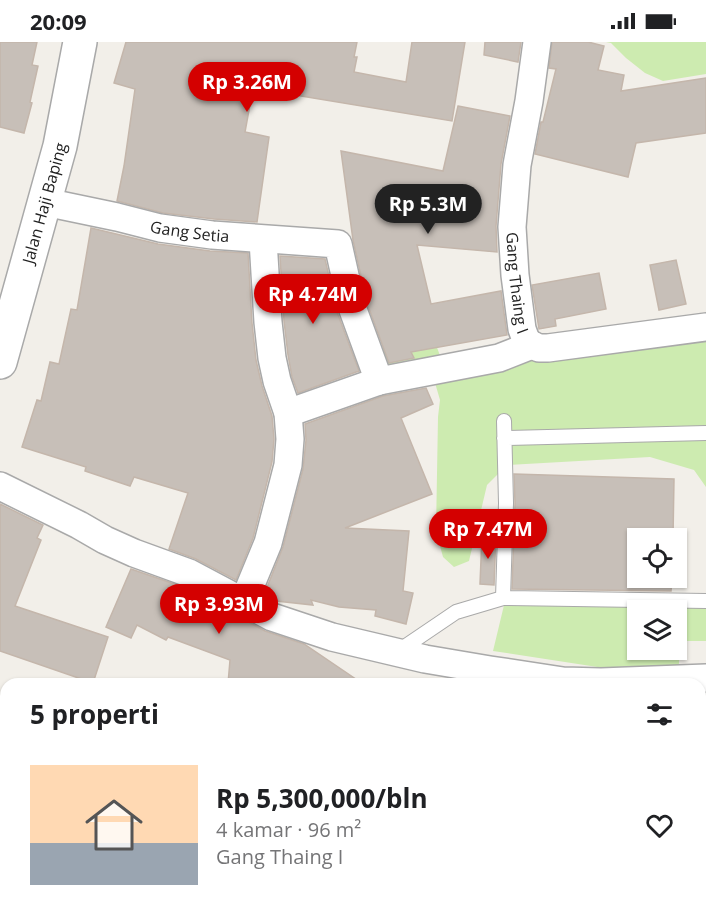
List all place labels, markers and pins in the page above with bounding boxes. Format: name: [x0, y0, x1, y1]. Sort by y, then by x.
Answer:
pin: Rp 3.26M: [185, 62, 309, 113]
pin: Rp 5.3M: [373, 184, 483, 235]
pin: Rp 4.74M: [251, 274, 375, 325]
pin: Rp 7.47M: [426, 509, 550, 560]
pin: Rp 3.93M: [157, 584, 281, 635]

